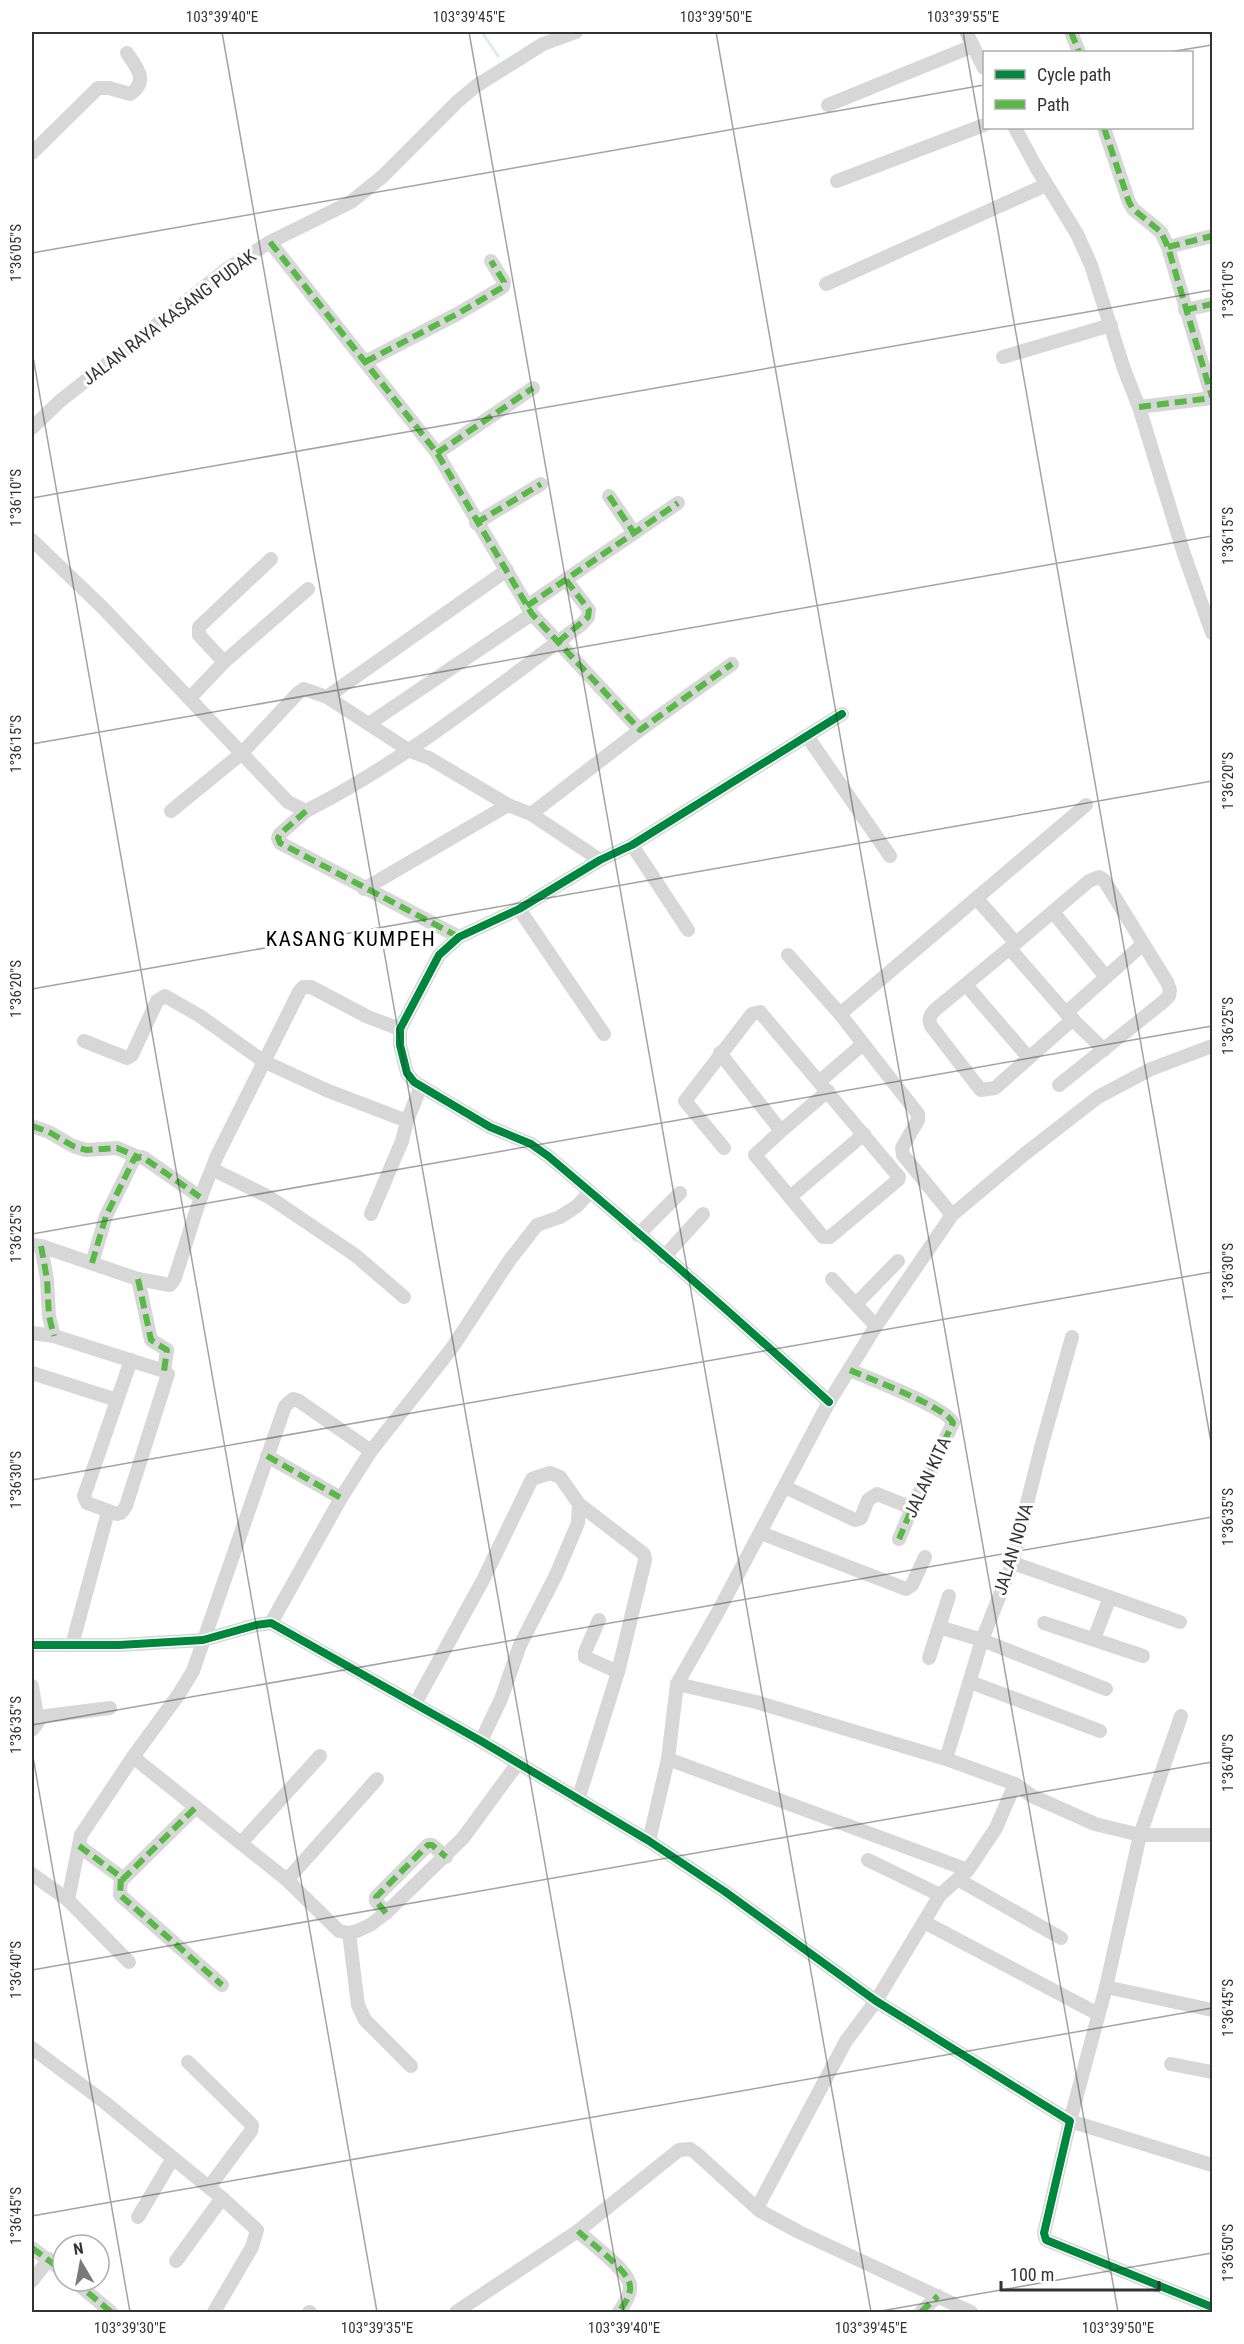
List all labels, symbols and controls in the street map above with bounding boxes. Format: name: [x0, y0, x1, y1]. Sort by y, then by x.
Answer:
text: 103°39'40"E: [186, 8, 258, 26]
text: 103°39'45"E: [433, 8, 505, 26]
text: 103°39'50"E: [680, 8, 752, 26]
text: 103°39'55"E: [927, 8, 999, 26]
legend: [983, 51, 1193, 129]
text: Cycle path: [1037, 64, 1111, 85]
text: Path: [1037, 94, 1070, 115]
text: 1°36'05"S: [7, 224, 25, 282]
street label: JALAN RAYA KASANG PUDAK: [78, 245, 260, 389]
text: 1°36'10"S: [1219, 261, 1237, 319]
text: 1°36'10"S: [7, 469, 25, 527]
text: 1°36'15"S: [1219, 507, 1237, 565]
text: 1°36'15"S: [7, 715, 25, 773]
text: 1°36'20"S: [1219, 752, 1237, 810]
district label: KASANG KUMPEH: [266, 927, 436, 951]
text: 1°36'20"S: [7, 960, 25, 1018]
text: 1°36'25"S: [1219, 997, 1237, 1055]
text: 1°36'25"S: [7, 1205, 25, 1263]
text: 1°36'30"S: [1219, 1243, 1237, 1301]
street label: JALAN KITA: [899, 1433, 955, 1521]
text: 1°36'30"S: [7, 1451, 25, 1509]
text: 1°36'35"S: [1219, 1488, 1237, 1546]
street label: JALAN NOVA: [989, 1500, 1037, 1597]
text: 1°36'35"S: [7, 1696, 25, 1754]
text: 1°36'40"S: [1219, 1734, 1237, 1792]
text: 1°36'40"S: [7, 1941, 25, 1999]
text: 1°36'45"S: [1219, 1979, 1237, 2037]
text: 1°36'45"S: [7, 2187, 25, 2245]
text: 1°36'50"S: [1219, 2224, 1237, 2282]
north arrow: [51, 2233, 111, 2293]
text: N: [72, 2239, 85, 2259]
scale bar: [1001, 2254, 1158, 2292]
text: 100 m: [1010, 2264, 1054, 2285]
text: 103°39'30"E: [94, 2319, 166, 2337]
text: 103°39'35"E: [341, 2319, 413, 2337]
text: 103°39'40"E: [588, 2319, 660, 2337]
text: 103°39'45"E: [835, 2319, 907, 2337]
text: 103°39'50"E: [1082, 2319, 1154, 2337]

